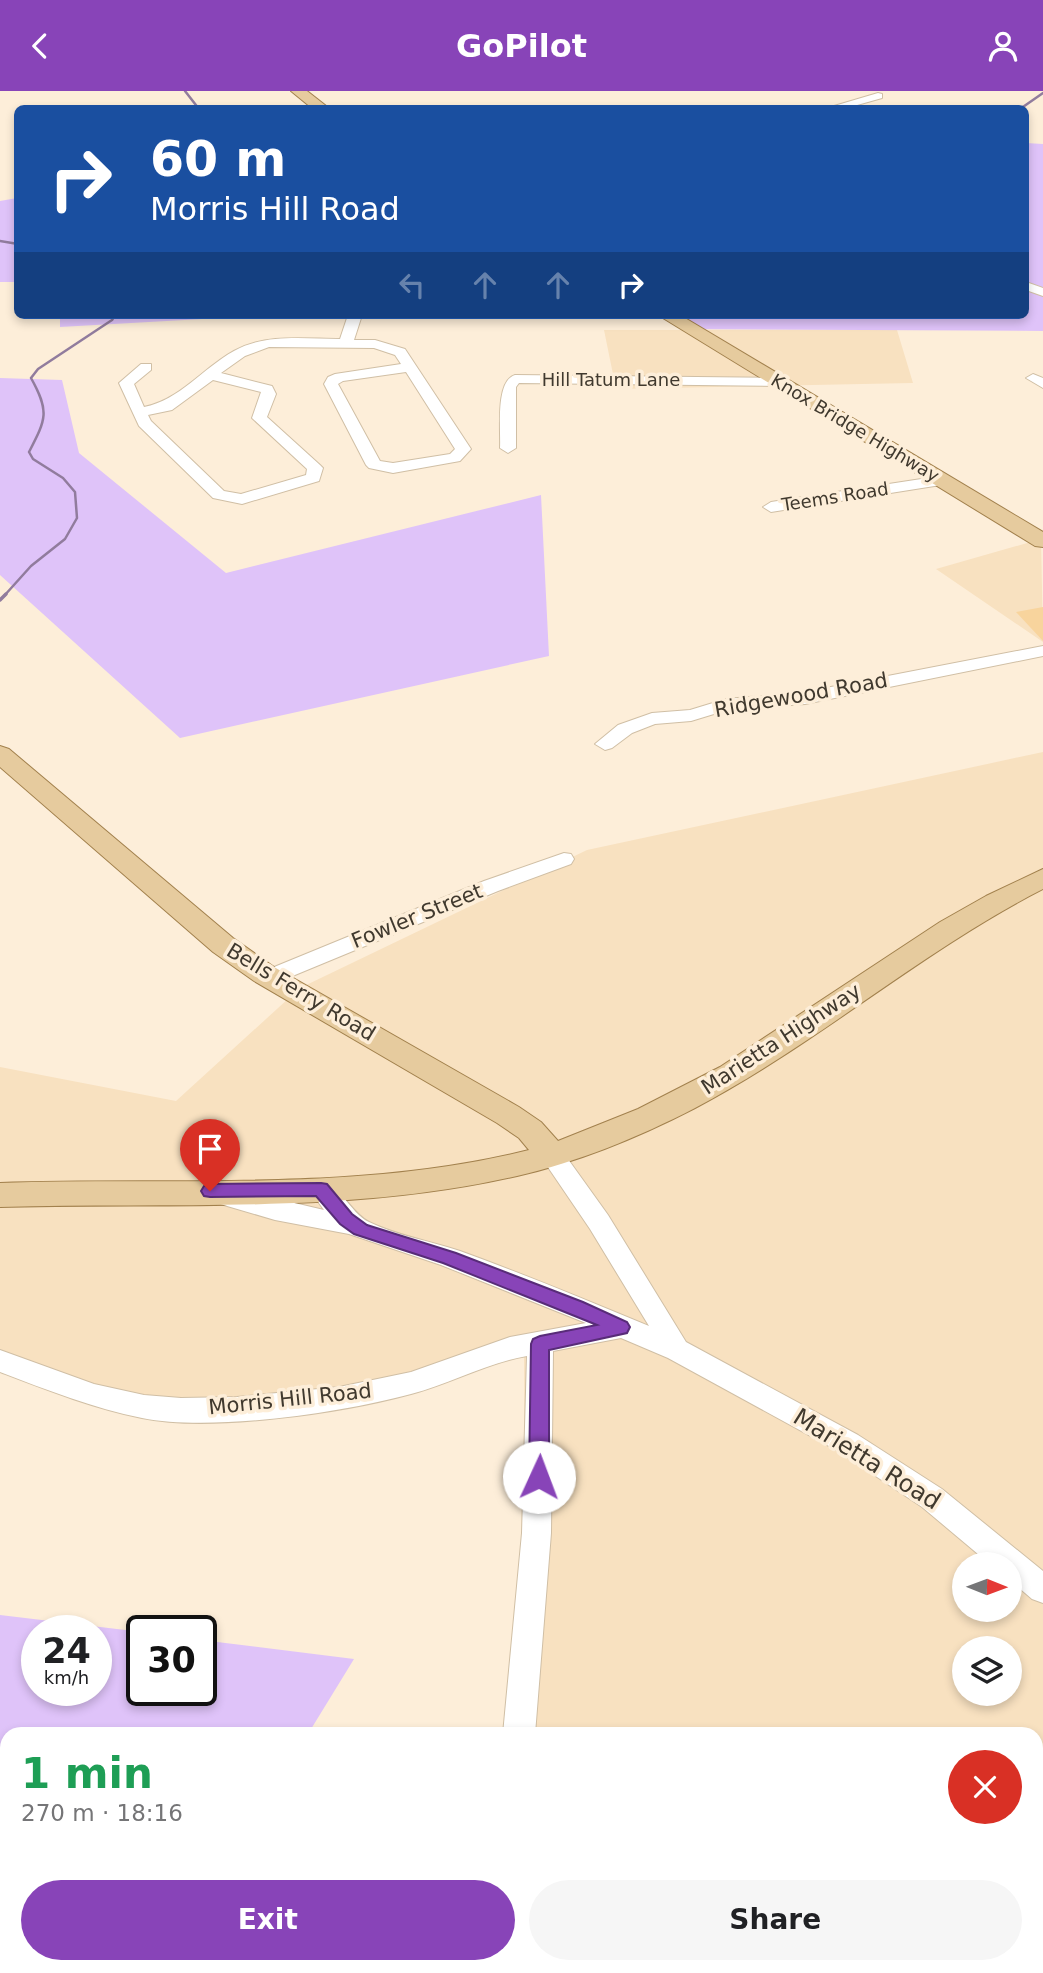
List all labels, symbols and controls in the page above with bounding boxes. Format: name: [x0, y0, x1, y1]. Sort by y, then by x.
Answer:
icon: back: [21, 27, 59, 65]
text: GoPilot: [456, 27, 587, 65]
icon: person: [984, 27, 1022, 65]
text: 60 m: [150, 131, 286, 188]
icon: right: [35, 133, 126, 224]
text: Morris Hill Road: [150, 190, 400, 228]
icon: left: [393, 266, 431, 304]
icon: ahead: [466, 266, 504, 304]
icon: ahead: [539, 266, 577, 304]
icon: right: [612, 266, 650, 304]
street label: Hill Tatum Lane: [542, 369, 680, 390]
street label: Knox Bridge Highway: [767, 369, 943, 486]
street label: Teems Road: [779, 478, 890, 515]
street label: Ridgewood Road: [712, 668, 890, 722]
street label: Fowler Street: [348, 879, 486, 953]
street label: Bells Ferry Road: [222, 938, 380, 1046]
street label: Marietta Highway: [697, 979, 865, 1099]
pin: [180, 1119, 240, 1191]
icon: arrive: [191, 1130, 229, 1168]
street label: Morris Hill Road: [207, 1378, 373, 1420]
street label: Marietta Road: [788, 1403, 946, 1515]
position arrow: [502, 1440, 576, 1514]
north arrow: [952, 1552, 1022, 1622]
map controls: [952, 1552, 1022, 1706]
speed limit sign: 30: [126, 1615, 217, 1706]
text: 24: [42, 1631, 91, 1671]
button: layers: [952, 1636, 1022, 1706]
text: km/h: [44, 1667, 89, 1688]
text: 1 min: [21, 1749, 153, 1798]
button: close: [948, 1750, 1022, 1824]
text: 270 m · 18:16: [21, 1800, 183, 1826]
button: Exit: [21, 1880, 515, 1960]
button: Share: [529, 1880, 1022, 1960]

